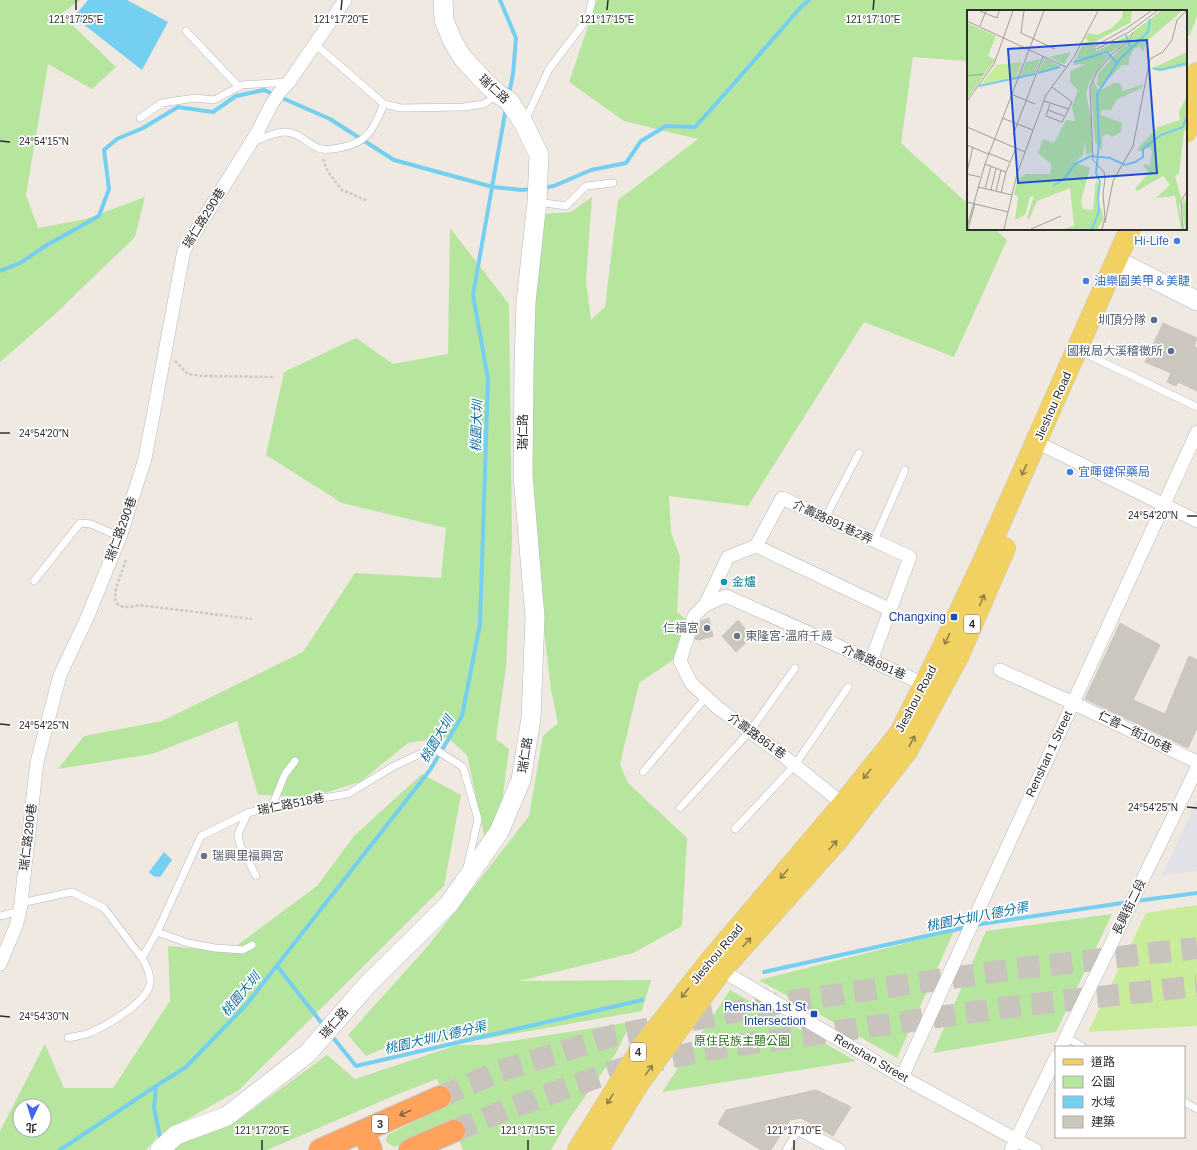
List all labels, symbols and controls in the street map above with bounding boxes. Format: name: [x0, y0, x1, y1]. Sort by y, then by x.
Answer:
inset map: [967, 10, 1187, 230]
text: 121°17'25"E: [48, 14, 104, 25]
text: 121°17'20"E: [313, 14, 369, 25]
text: 121°17'15"E: [579, 14, 635, 25]
text: 121°17'10"E: [845, 14, 901, 25]
street label: 瑞仁路: [476, 72, 512, 106]
text: 24°54'15"N: [19, 136, 69, 147]
street label: 瑞仁路290巷: [180, 185, 228, 251]
place label: Hi-Life: [1134, 234, 1169, 248]
marker: Hi-Life: [1172, 236, 1182, 246]
place label: 油樂園美甲＆美睫: [1094, 274, 1190, 288]
marker: 油樂園美甲＆美睫: [1081, 276, 1091, 286]
place label: 圳頂分隊: [1098, 313, 1146, 327]
marker: 圳頂分隊: [1149, 315, 1159, 325]
place label: 國稅局大溪稽徵所: [1067, 344, 1163, 358]
marker: 國稅局大溪稽徵所: [1166, 346, 1176, 356]
street label: Jieshou Road: [1032, 370, 1074, 442]
water label: 桃園大圳: [468, 398, 485, 452]
street label: 瑞仁路: [516, 414, 530, 450]
text: 24°54'20"N: [19, 428, 69, 439]
one-way arrow: [1020, 463, 1027, 475]
place label: 宜暉健保藥局: [1078, 465, 1150, 479]
marker: 宜暉健保藥局: [1065, 467, 1075, 477]
street label: 瑞仁路290巷: [103, 495, 139, 563]
street label: 介壽路891巷2弄: [791, 497, 875, 547]
text: 24°54'20"N: [1128, 510, 1178, 521]
place label: 金爐: [732, 575, 756, 589]
marker: 金爐: [719, 577, 729, 587]
one-way arrow: [979, 595, 987, 607]
place label: Changxing: [889, 610, 946, 624]
marker: Changxing: [949, 612, 959, 622]
road number: 4: [964, 615, 980, 633]
place label: 仁福宮: [663, 621, 699, 635]
marker: 仁福宮: [702, 623, 712, 633]
place label: 東隆宮-溫府千歲: [745, 629, 833, 643]
marker: 東隆宮-溫府千歲: [732, 631, 742, 641]
one-way arrow: [943, 633, 950, 645]
street label: 介壽路891巷: [840, 642, 908, 682]
street label: Jieshou Road: [893, 663, 939, 735]
street label: Renshan 1 Street: [1023, 708, 1075, 799]
street label: 仁善一街106巷: [1096, 708, 1174, 756]
street label: 介壽路861巷: [725, 710, 789, 762]
water label: 桃園大圳: [417, 711, 457, 765]
text: 24°54'25"N: [19, 720, 69, 731]
street label: 瑞仁路: [515, 736, 535, 774]
one-way arrow: [909, 736, 916, 748]
one-way arrow: [862, 769, 871, 780]
street label: 瑞仁路518巷: [256, 791, 326, 817]
street label: 瑞仁路290巷: [17, 802, 39, 872]
text: 24°54'25"N: [1128, 802, 1178, 813]
one-way arrow: [829, 840, 838, 850]
place label: 瑞興里福興宮: [212, 849, 284, 863]
marker: 瑞興里福興宮: [199, 851, 209, 861]
one-way arrow: [779, 869, 788, 880]
street label: 長興街二段: [1110, 877, 1148, 937]
water label: 桃園大圳八德分渠: [925, 899, 1032, 934]
street label: Jieshou Road: [688, 921, 746, 987]
one-way arrow: [742, 937, 752, 947]
water label: 桃園大圳: [218, 968, 264, 1019]
one-way arrow: [680, 987, 689, 998]
place label: Renshan 1st St Intersection: [724, 1000, 807, 1028]
street label: 瑞仁路: [317, 1005, 351, 1041]
marker: Renshan 1st St Intersection: [809, 1009, 819, 1019]
text: 24°54'30"N: [19, 1011, 69, 1022]
water label: 桃園大圳八德分渠: [383, 1018, 489, 1056]
street label: Renshan Street: [831, 1031, 911, 1085]
park label: 原住民族主題公園: [694, 1034, 790, 1048]
road number: 4: [630, 1043, 646, 1061]
legend: [1055, 1046, 1185, 1138]
text: 道路: [1091, 1055, 1115, 1069]
one-way arrow: [644, 1064, 653, 1075]
text: 公園: [1091, 1075, 1115, 1089]
one-way arrow: [606, 1093, 614, 1104]
text: 水域: [1091, 1095, 1115, 1109]
north arrow: [12, 1098, 52, 1138]
one-way arrow: [399, 1110, 411, 1117]
road number: 3: [372, 1115, 388, 1133]
text: 建築: [1091, 1115, 1115, 1129]
text: 北: [25, 1122, 37, 1134]
text: 121°17'20"E: [234, 1125, 290, 1136]
text: 121°17'15"E: [500, 1125, 556, 1136]
text: 121°17'10"E: [766, 1125, 822, 1136]

